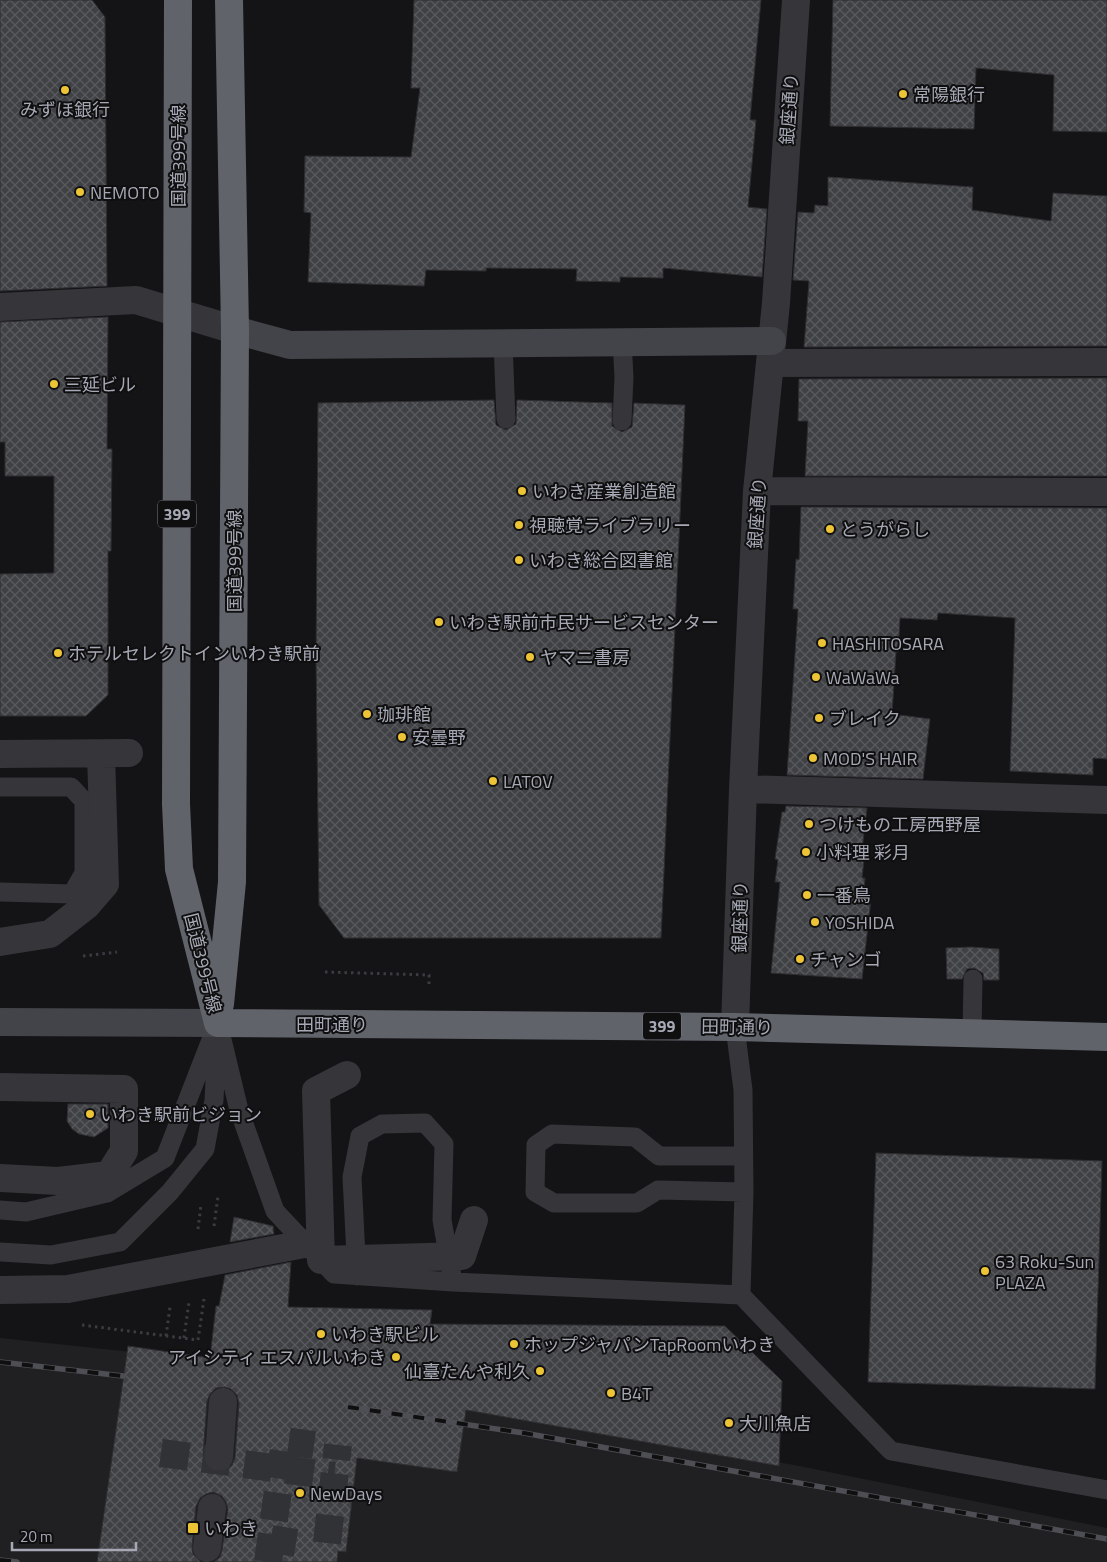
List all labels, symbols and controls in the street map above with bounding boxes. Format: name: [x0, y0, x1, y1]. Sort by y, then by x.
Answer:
street label: 銀座通り: [773, 72, 805, 146]
place label: 常陽銀行: [913, 81, 985, 108]
marker: みずほ銀行: [59, 84, 71, 96]
marker: 常陽銀行: [897, 88, 909, 100]
place label: みずほ銀行: [20, 96, 110, 123]
street label: 国道399号線: [165, 105, 192, 207]
place label: NEMOTO: [90, 179, 160, 206]
marker: NEMOTO: [74, 186, 86, 198]
place label: 三延ビル: [64, 371, 136, 398]
marker: 三延ビル: [48, 378, 60, 390]
street label: 銀座通り: [741, 476, 773, 550]
place label: いわき産業創造館: [532, 478, 676, 505]
marker: いわき産業創造館: [516, 485, 528, 497]
road number: 399: [158, 500, 196, 528]
street label: 国道399号線: [221, 510, 248, 612]
place label: 視聴覚ライブラリー: [529, 512, 691, 539]
place label: とうがらし: [840, 516, 930, 543]
marker: 視聴覚ライブラリー: [513, 519, 525, 531]
marker: とうがらし: [824, 523, 836, 535]
place label: いわき総合図書館: [529, 547, 673, 574]
marker: いわき総合図書館: [513, 554, 525, 566]
place label: いわき駅前市民サービスセンター: [449, 609, 719, 636]
marker: いわき駅前市民サービスセンター: [433, 616, 445, 628]
place label: HASHITOSARA: [832, 630, 944, 657]
marker: HASHITOSARA: [816, 637, 828, 649]
place label: ホテルセレクトインいわき駅前: [68, 640, 320, 667]
place label: ヤマニ書房: [540, 644, 630, 671]
marker: ホテルセレクトインいわき駅前: [52, 647, 64, 659]
marker: ヤマニ書房: [524, 651, 536, 663]
place label: WaWaWa: [826, 664, 900, 691]
marker: WaWaWa: [810, 671, 822, 683]
place label: 珈琲館: [377, 701, 431, 728]
place label: ブレイク: [829, 705, 901, 732]
marker: 珈琲館: [361, 708, 373, 720]
marker: ブレイク: [813, 712, 825, 724]
place label: 安曇野: [412, 724, 466, 751]
marker: 安曇野: [396, 731, 408, 743]
place label: MOD'S HAIR: [823, 745, 917, 772]
marker: MOD'S HAIR: [807, 752, 819, 764]
place label: LATOV: [503, 768, 553, 795]
marker: LATOV: [487, 775, 499, 787]
place label: つけもの工房西野屋: [819, 811, 981, 838]
marker: つけもの工房西野屋: [803, 818, 815, 830]
place label: 小料理 彩月: [816, 839, 910, 866]
marker: 小料理 彩月: [800, 846, 812, 858]
street label: 銀座通り: [726, 881, 754, 953]
place label: 一番鳥: [817, 882, 871, 909]
marker: 一番鳥: [801, 889, 813, 901]
place label: YOSHIDA: [825, 909, 895, 936]
street label: 国道399号線: [178, 910, 228, 1016]
marker: YOSHIDA: [809, 916, 821, 928]
place label: チャンゴ: [810, 946, 882, 973]
marker: チャンゴ: [794, 953, 806, 965]
street label: 田町通り: [296, 1011, 368, 1038]
road number: 399: [643, 1012, 681, 1040]
street label: 田町通り: [701, 1013, 773, 1041]
place label: いわき駅前ビジョン: [100, 1101, 262, 1128]
marker: いわき駅前ビジョン: [84, 1108, 96, 1120]
place label: 63 Roku-Sun PLAZA: [995, 1248, 1094, 1296]
marker: 63 Roku-Sun PLAZA: [979, 1265, 991, 1277]
place label: いわき駅ビル: [331, 1321, 439, 1348]
marker: いわき駅ビル: [315, 1328, 327, 1340]
place label: ホップジャパンTapRoomいわき: [524, 1331, 775, 1358]
marker: ホップジャパンTapRoomいわき: [508, 1338, 520, 1350]
place label: アイシティ エスパルいわき: [168, 1344, 386, 1371]
marker: アイシティ エスパルいわき: [390, 1351, 402, 1363]
place label: 仙臺たんや利久: [404, 1358, 530, 1385]
marker: 仙臺たんや利久: [534, 1365, 546, 1377]
place label: B4T: [621, 1380, 652, 1407]
marker: B4T: [605, 1387, 617, 1399]
place label: 大川魚店: [739, 1410, 811, 1437]
marker: 大川魚店: [723, 1417, 735, 1429]
place label: NewDays: [310, 1480, 382, 1507]
marker: NewDays: [294, 1487, 306, 1499]
place label: いわき: [204, 1515, 258, 1542]
scale bar: [12, 1520, 136, 1552]
marker: いわき: [186, 1521, 200, 1535]
text: 20 m: [20, 1525, 53, 1548]

